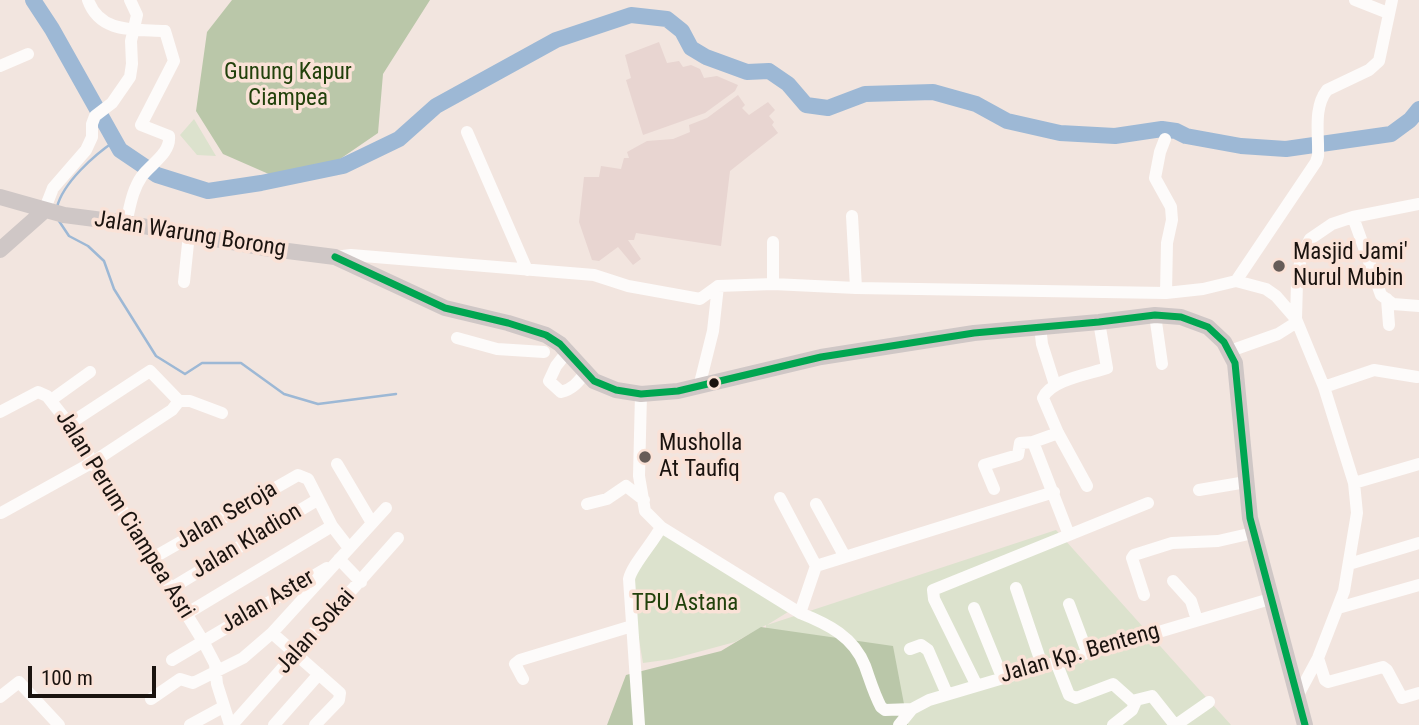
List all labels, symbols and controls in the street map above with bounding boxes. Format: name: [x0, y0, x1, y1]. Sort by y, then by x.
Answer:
park label: Gunung Kapur Ciampea: [224, 59, 352, 113]
street label: Jalan Warung Borong: [92, 206, 288, 264]
place label: Masjid Jami' Nurul Mubin: [1293, 239, 1408, 293]
marker: Masjid Jami' Nurul Mubin: [1271, 258, 1287, 274]
unlabelled marker: [707, 376, 721, 390]
street label: Jalan Perum Ciampea Asri: [49, 406, 199, 624]
place label: Musholla At Taufiq: [659, 430, 742, 484]
marker: Musholla At Taufiq: [637, 449, 653, 465]
street label: Jalan Seroja: [172, 476, 282, 556]
street label: Jalan Kladion: [187, 498, 307, 586]
street label: Jalan Aster: [216, 564, 320, 640]
street label: Jalan Sokai: [271, 584, 361, 680]
park label: TPU Astana: [632, 590, 738, 618]
street label: Jalan Kp. Benteng: [997, 618, 1163, 690]
scale bar: [32, 652, 159, 696]
text: 100 m: [41, 666, 93, 690]

